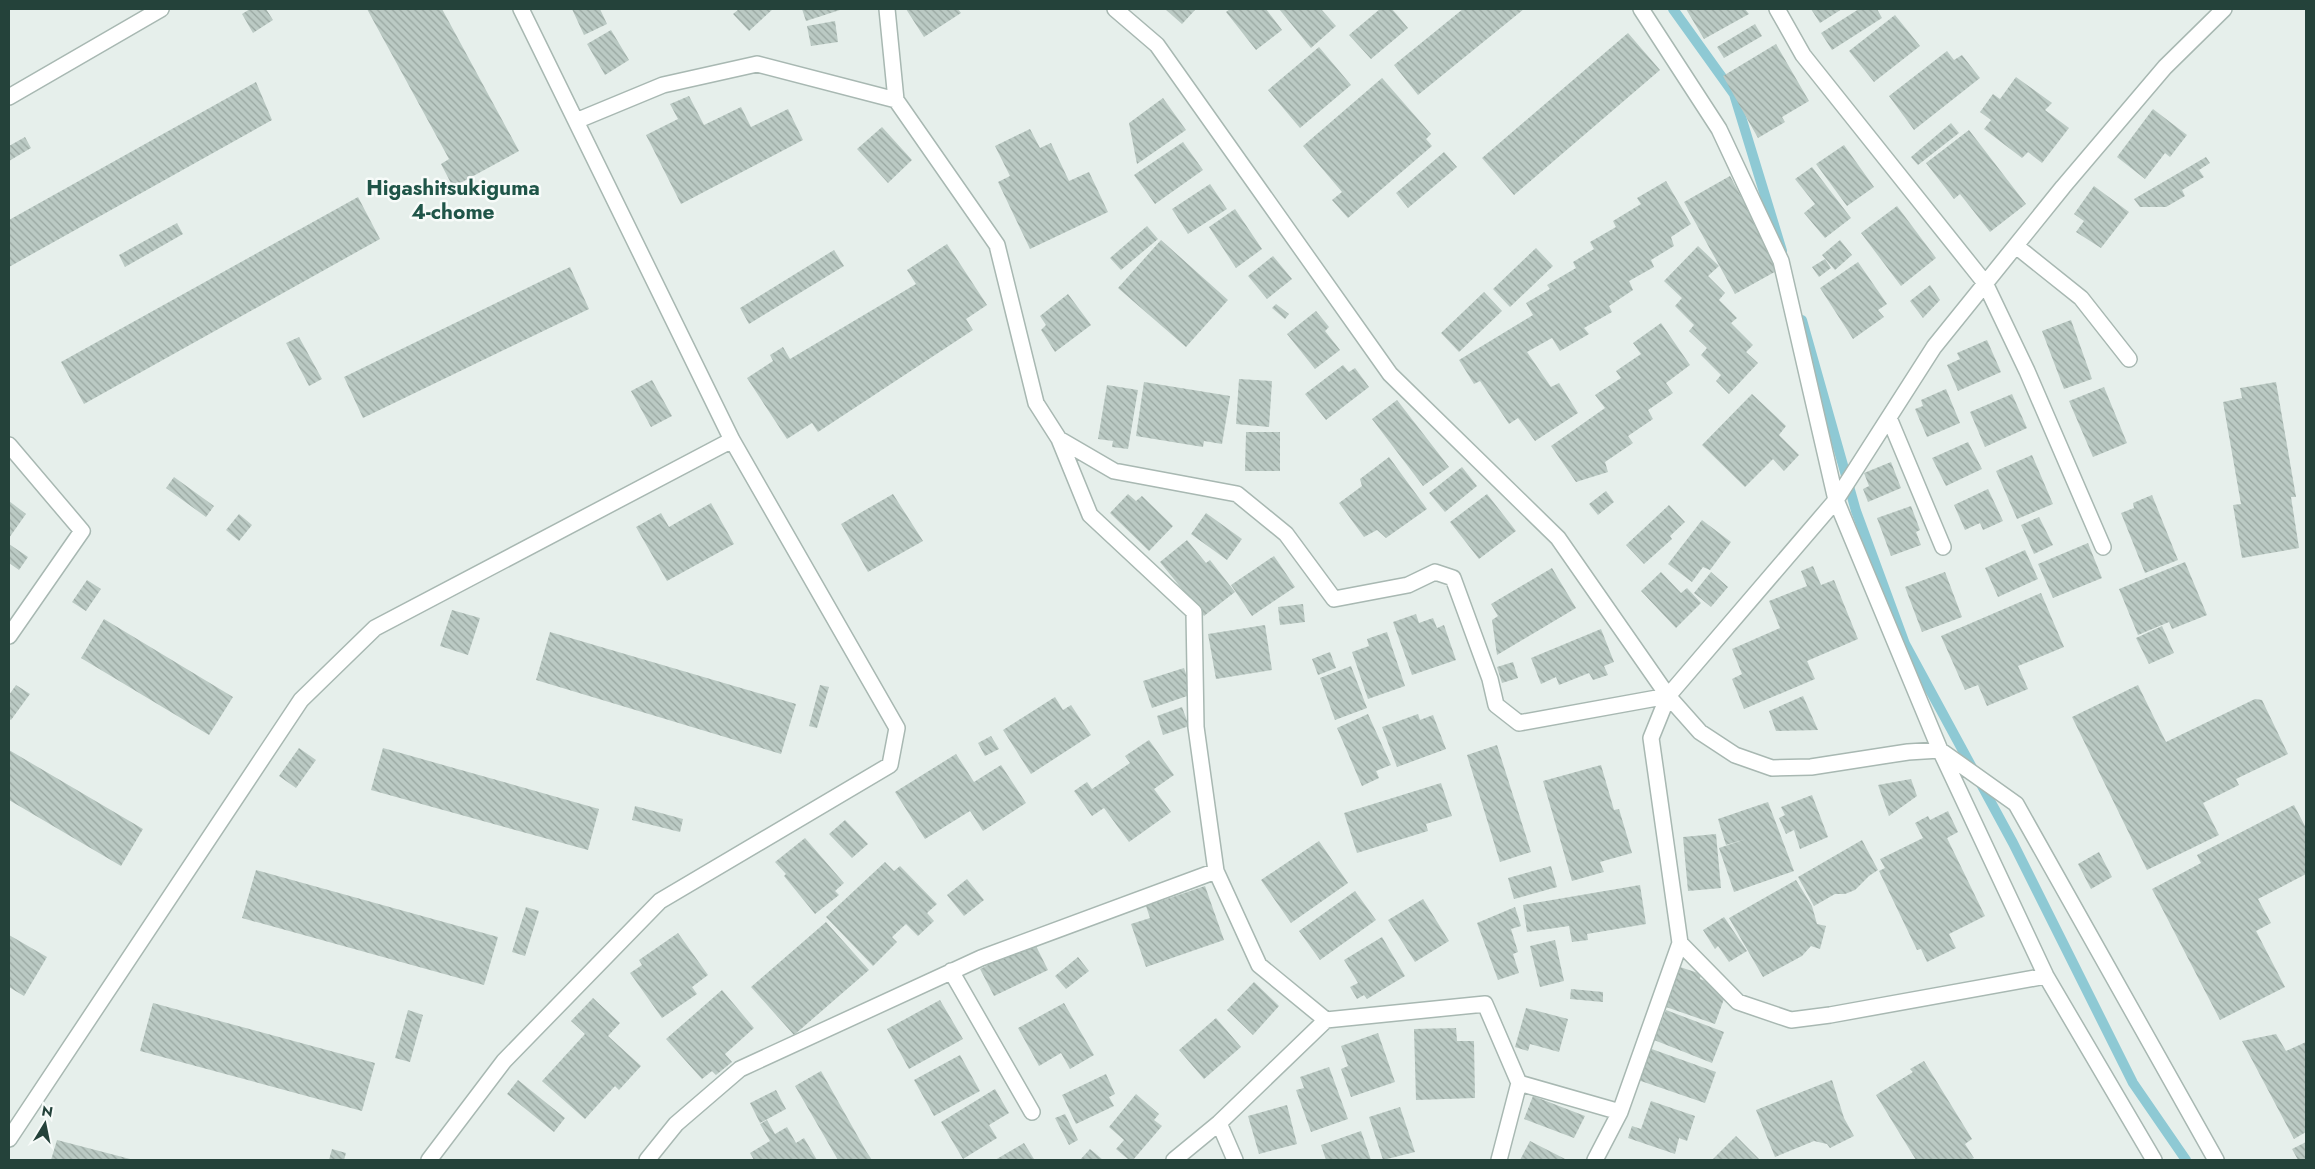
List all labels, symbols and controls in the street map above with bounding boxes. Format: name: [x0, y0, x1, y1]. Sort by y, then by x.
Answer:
district label: Higashitsukiguma 4-chome: [366, 173, 540, 227]
north arrow: [20, 1099, 70, 1149]
text: N: [40, 1100, 54, 1122]

